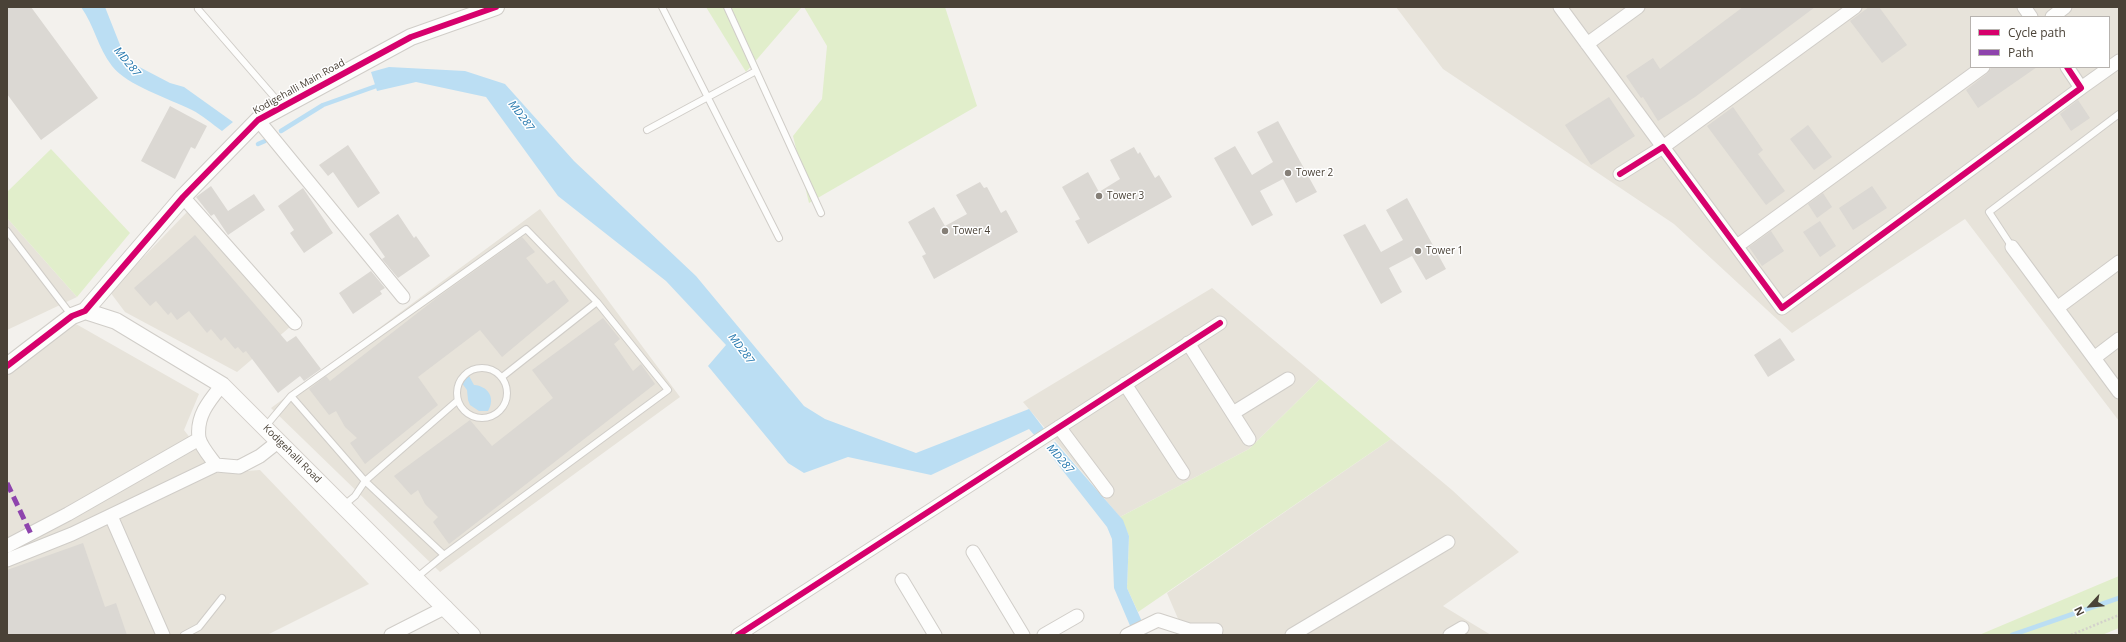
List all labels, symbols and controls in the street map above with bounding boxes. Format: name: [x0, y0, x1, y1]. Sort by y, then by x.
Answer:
legend: [1970, 16, 2110, 68]
text: Cycle path: [2008, 24, 2066, 41]
water label: MD287: [111, 44, 143, 80]
text: Path: [2008, 44, 2034, 61]
street label: Kodigehalli Main Road: [251, 57, 347, 117]
water label: MD287: [505, 98, 537, 134]
place label: Tower 2: [1296, 167, 1333, 179]
marker: Tower 2: [1283, 168, 1293, 178]
place label: Tower 3: [1107, 190, 1144, 202]
marker: Tower 3: [1094, 191, 1104, 201]
place label: Tower 4: [953, 225, 990, 237]
marker: Tower 4: [940, 226, 950, 236]
place label: Tower 1: [1426, 245, 1463, 257]
marker: Tower 1: [1413, 246, 1423, 256]
water label: MD287: [725, 331, 757, 367]
street label: Kodigehalli Road: [260, 422, 324, 486]
water label: MD287: [1044, 442, 1076, 476]
north arrow: [2070, 586, 2110, 626]
text: N: [2070, 604, 2087, 619]

